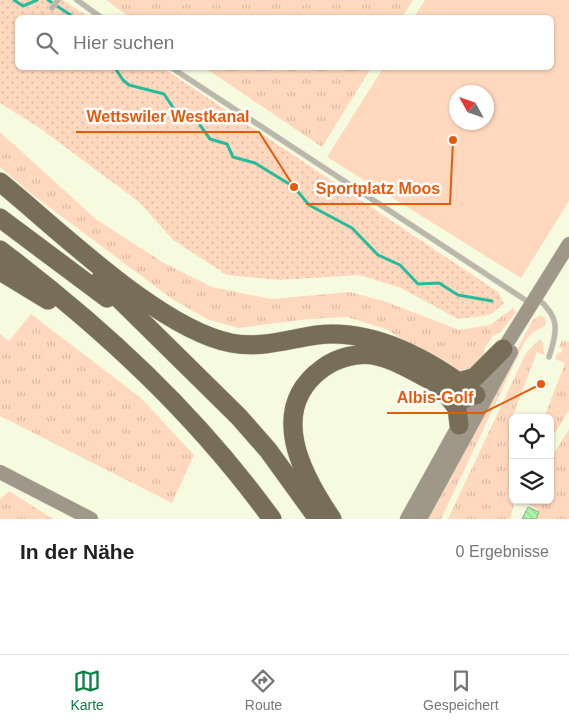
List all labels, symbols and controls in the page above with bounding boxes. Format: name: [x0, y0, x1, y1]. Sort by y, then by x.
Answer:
search box: [15, 15, 554, 70]
icon: search: [33, 29, 61, 57]
text: Hier suchen: [73, 32, 174, 53]
north arrow: [449, 85, 494, 130]
callout: Wettswiler Westkanal: [76, 101, 259, 132]
text: Wettswiler Westkanal: [86, 108, 250, 125]
callout: Sportplatz Moos: [306, 173, 450, 204]
text: Sportplatz Moos: [316, 180, 440, 197]
callout: Albis-Golf: [387, 382, 483, 413]
text: Albis-Golf: [397, 389, 474, 406]
map controls: [509, 414, 554, 504]
button: locate: [509, 414, 554, 459]
button: layers: [509, 459, 554, 504]
text: In der Nähe: [20, 540, 134, 563]
text: 0 Ergebnisse: [456, 543, 549, 560]
tab: Karte: [70, 667, 104, 713]
tab: Route: [245, 667, 282, 713]
tab: Gespeichert: [423, 667, 499, 713]

